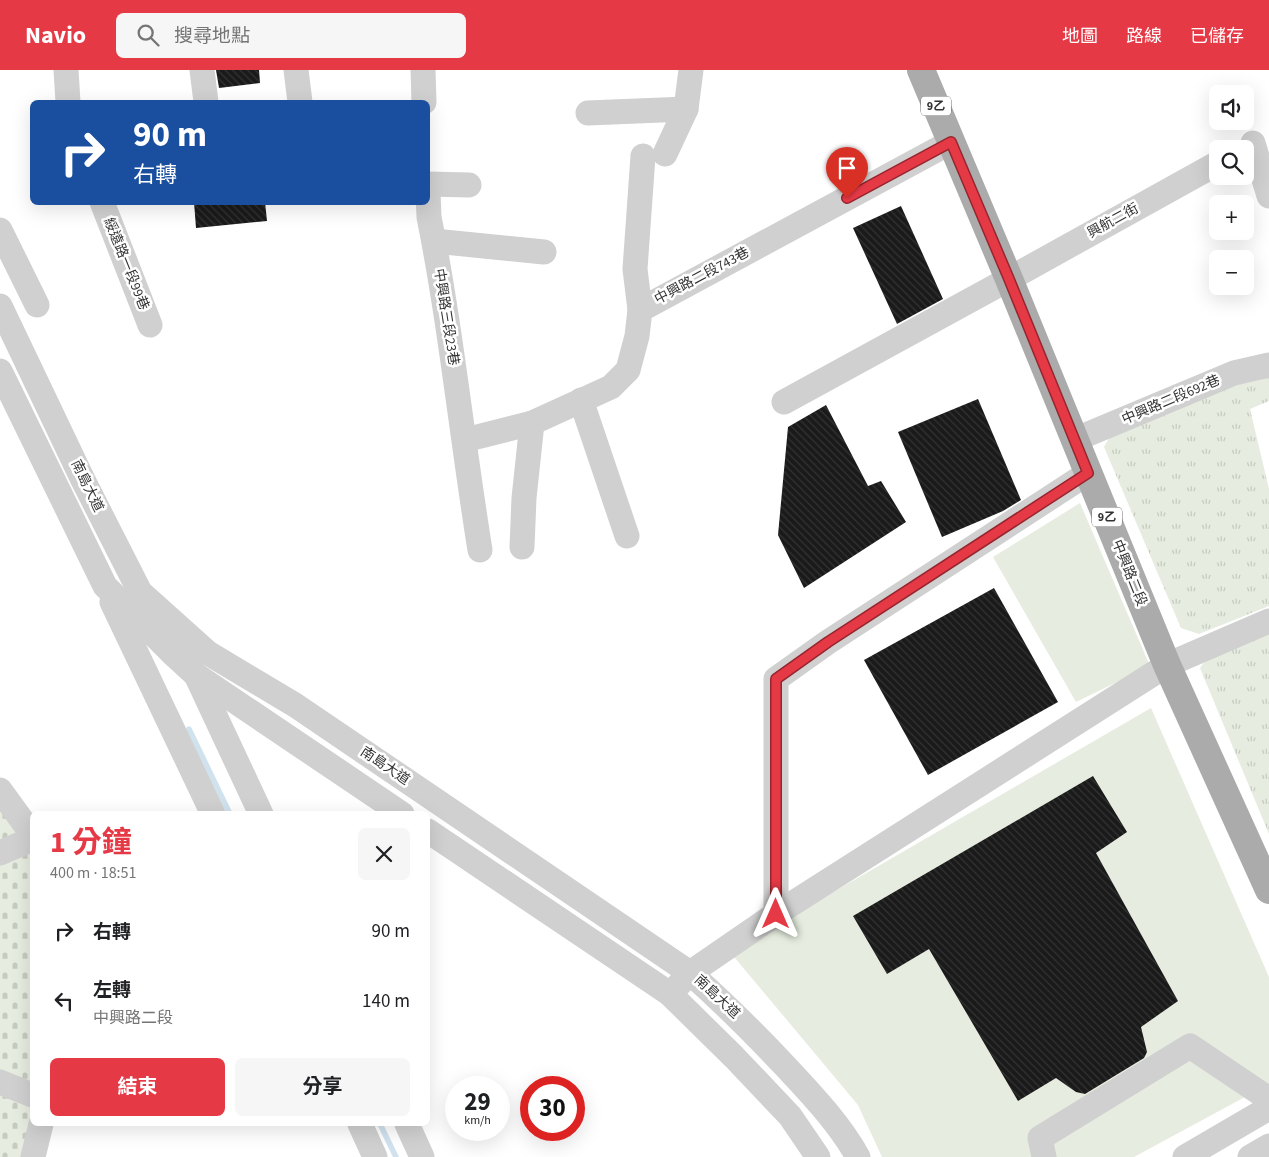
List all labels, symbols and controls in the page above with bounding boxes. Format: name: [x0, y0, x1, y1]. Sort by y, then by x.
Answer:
search box: [116, 13, 466, 58]
text: Navio: [25, 18, 86, 53]
icon: search: [134, 21, 162, 49]
text: 搜尋地點: [174, 23, 250, 50]
text: 地圖: [1062, 24, 1098, 49]
text: 路線: [1126, 24, 1162, 49]
text: 已儲存: [1190, 24, 1244, 49]
map controls: [1209, 85, 1254, 295]
button: sound: [1209, 85, 1254, 130]
road number: 9乙: [921, 97, 951, 116]
text: 90 m: [133, 110, 207, 160]
icon: right: [50, 120, 115, 185]
button: search: [1209, 140, 1254, 185]
pin: [826, 147, 868, 198]
icon: arrive: [833, 154, 861, 182]
text: 右轉: [133, 159, 177, 191]
button: +: [1209, 195, 1254, 240]
street label: 興航二街: [1084, 199, 1142, 243]
street label: 綏遠路一段99巷: [98, 215, 154, 313]
street label: 中興路二段743巷: [651, 243, 753, 309]
button: −: [1209, 250, 1254, 295]
street label: 中興路三段23巷: [428, 267, 464, 367]
street label: 中興路二段692巷: [1119, 370, 1223, 430]
street label: 南島大道: [66, 456, 108, 516]
road number: 9乙: [1092, 508, 1122, 527]
street label: 中興路二段: [1107, 537, 1151, 609]
street label: 南島大道: [356, 742, 414, 790]
text: 1 分鐘: [50, 821, 132, 864]
button: close: [358, 828, 410, 880]
text: 400 m · 18:51: [50, 862, 137, 884]
position arrow: [749, 887, 801, 939]
icon: right: [50, 917, 78, 945]
text: 90 m: [372, 918, 410, 945]
text: 右轉: [93, 919, 131, 946]
street label: 南島大道: [690, 971, 744, 1023]
text: 左轉: [93, 977, 131, 1004]
icon: left: [50, 987, 78, 1015]
text: 140 m: [362, 988, 410, 1015]
text: 中興路二段: [93, 1007, 173, 1029]
button: 結束: [50, 1058, 225, 1116]
button: 分享: [235, 1058, 410, 1116]
speed limit sign: 30: [520, 1076, 585, 1141]
text: 29: [464, 1084, 491, 1120]
text: km/h: [464, 1112, 491, 1129]

